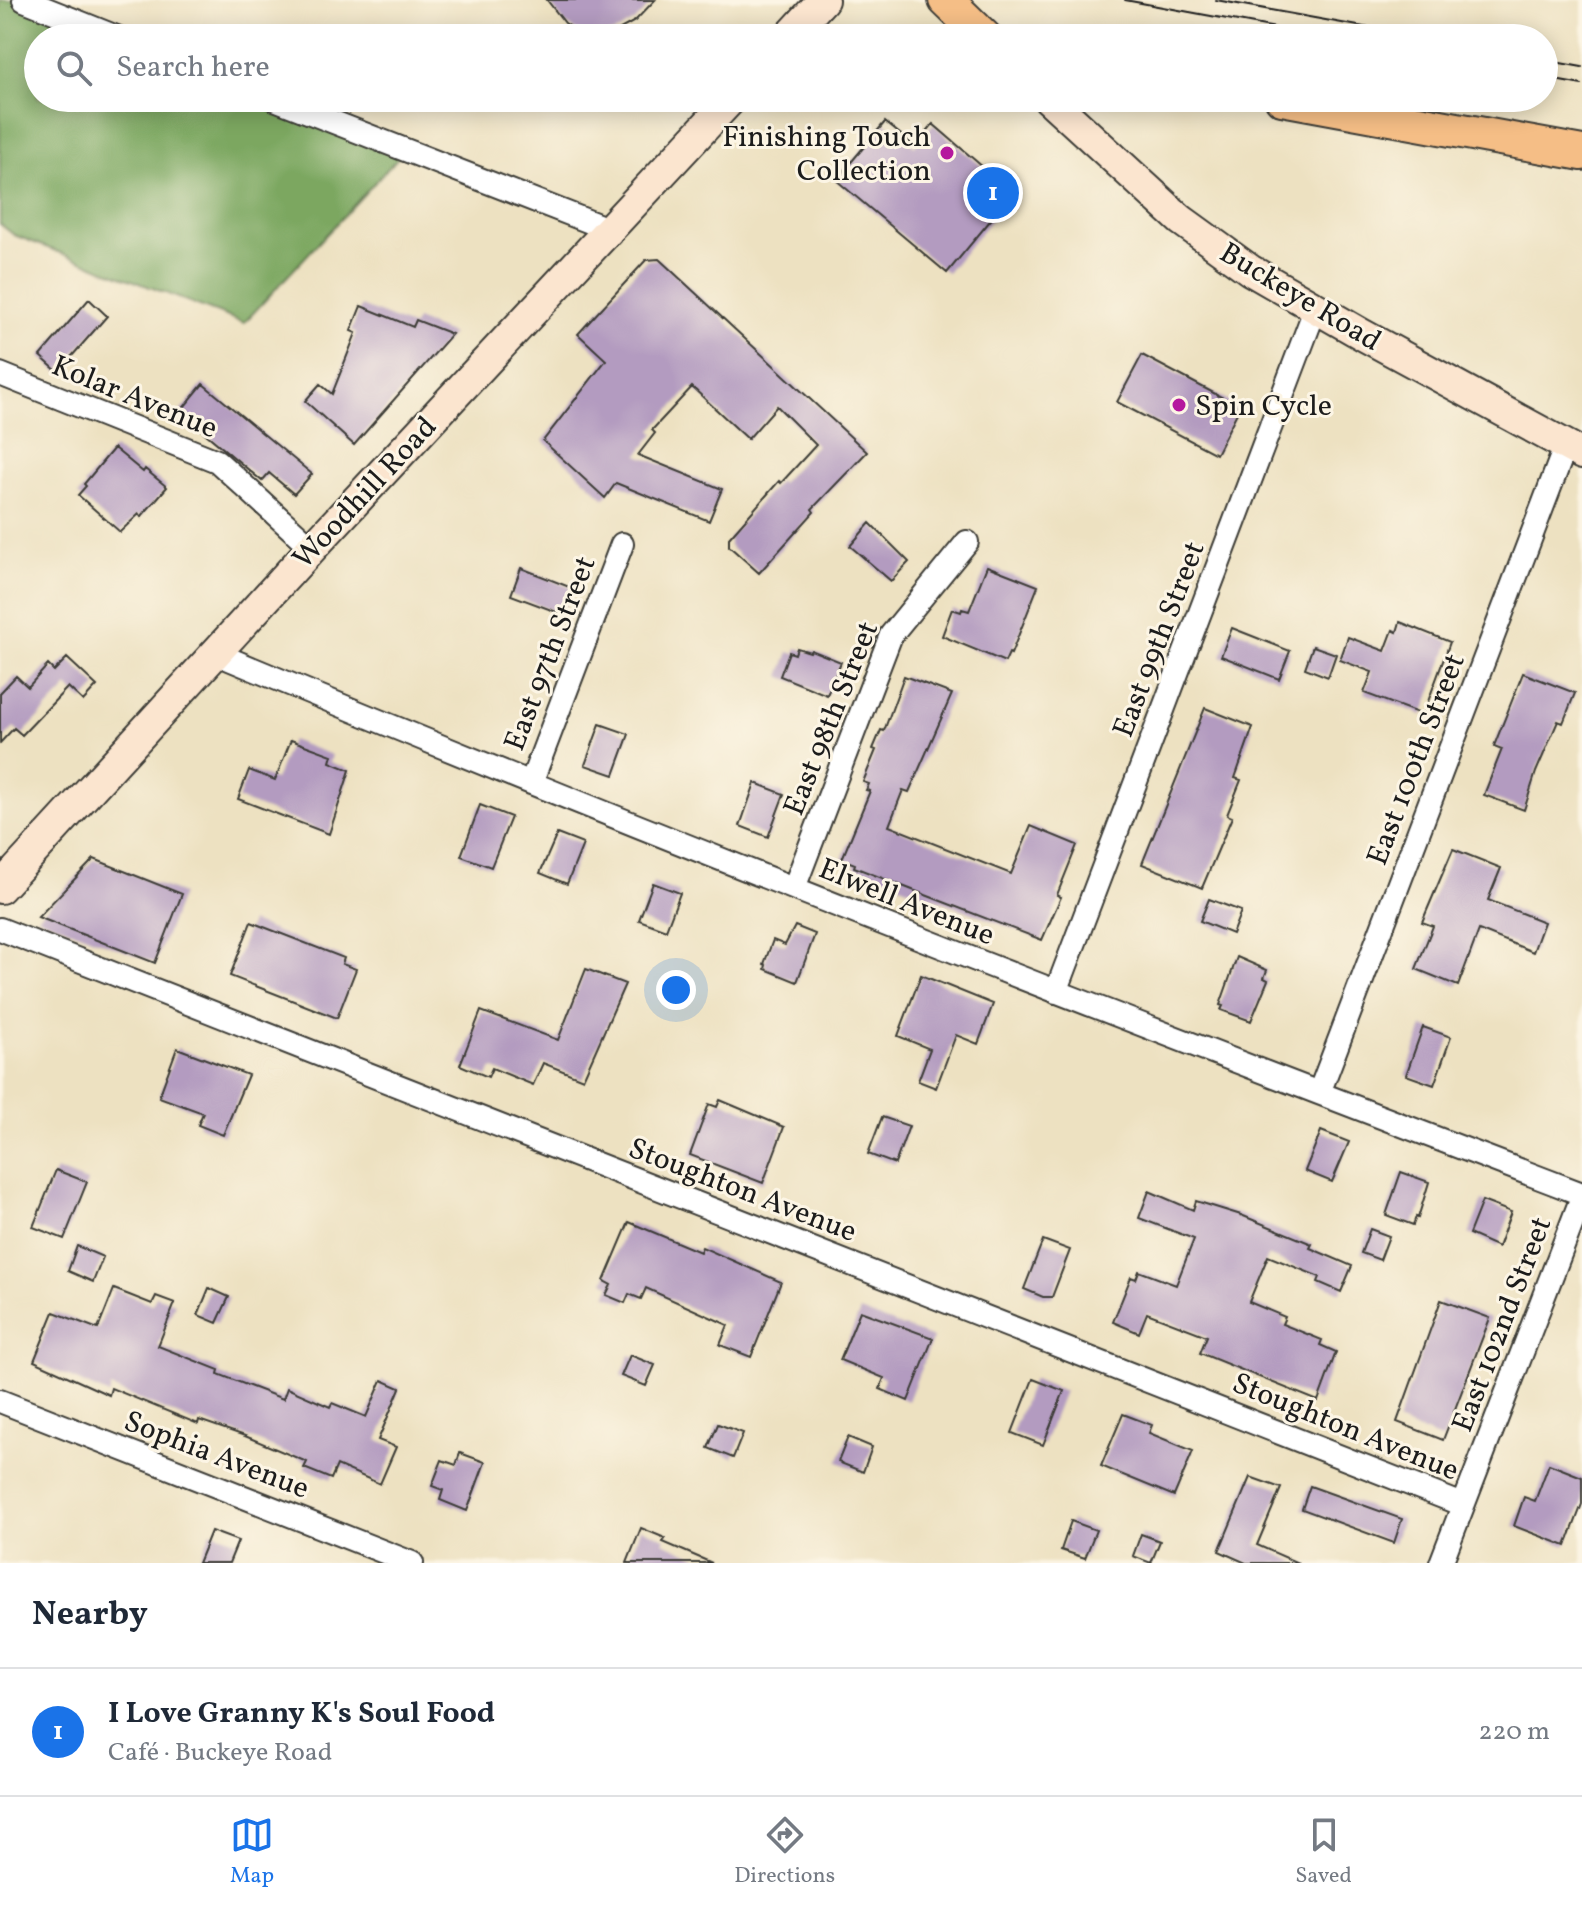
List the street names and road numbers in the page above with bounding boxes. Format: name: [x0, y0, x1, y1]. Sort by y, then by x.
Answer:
street label: Buckeye Road: [1211, 233, 1389, 363]
street label: Kolar Avenue: [45, 346, 223, 450]
street label: Woodhill Road: [284, 408, 447, 579]
street label: East 99th Street: [1103, 536, 1217, 744]
street label: East 97th Street: [494, 550, 607, 757]
street label: East 98th Street: [774, 615, 890, 822]
street label: East 100th Street: [1357, 648, 1477, 872]
street label: Elwell Avenue: [812, 849, 1000, 957]
street label: Stoughton Avenue: [622, 1128, 862, 1254]
street label: East 102nd Street: [1442, 1211, 1563, 1438]
street label: Stoughton Avenue: [1226, 1363, 1465, 1492]
street label: Sophia Avenue: [118, 1401, 315, 1510]

